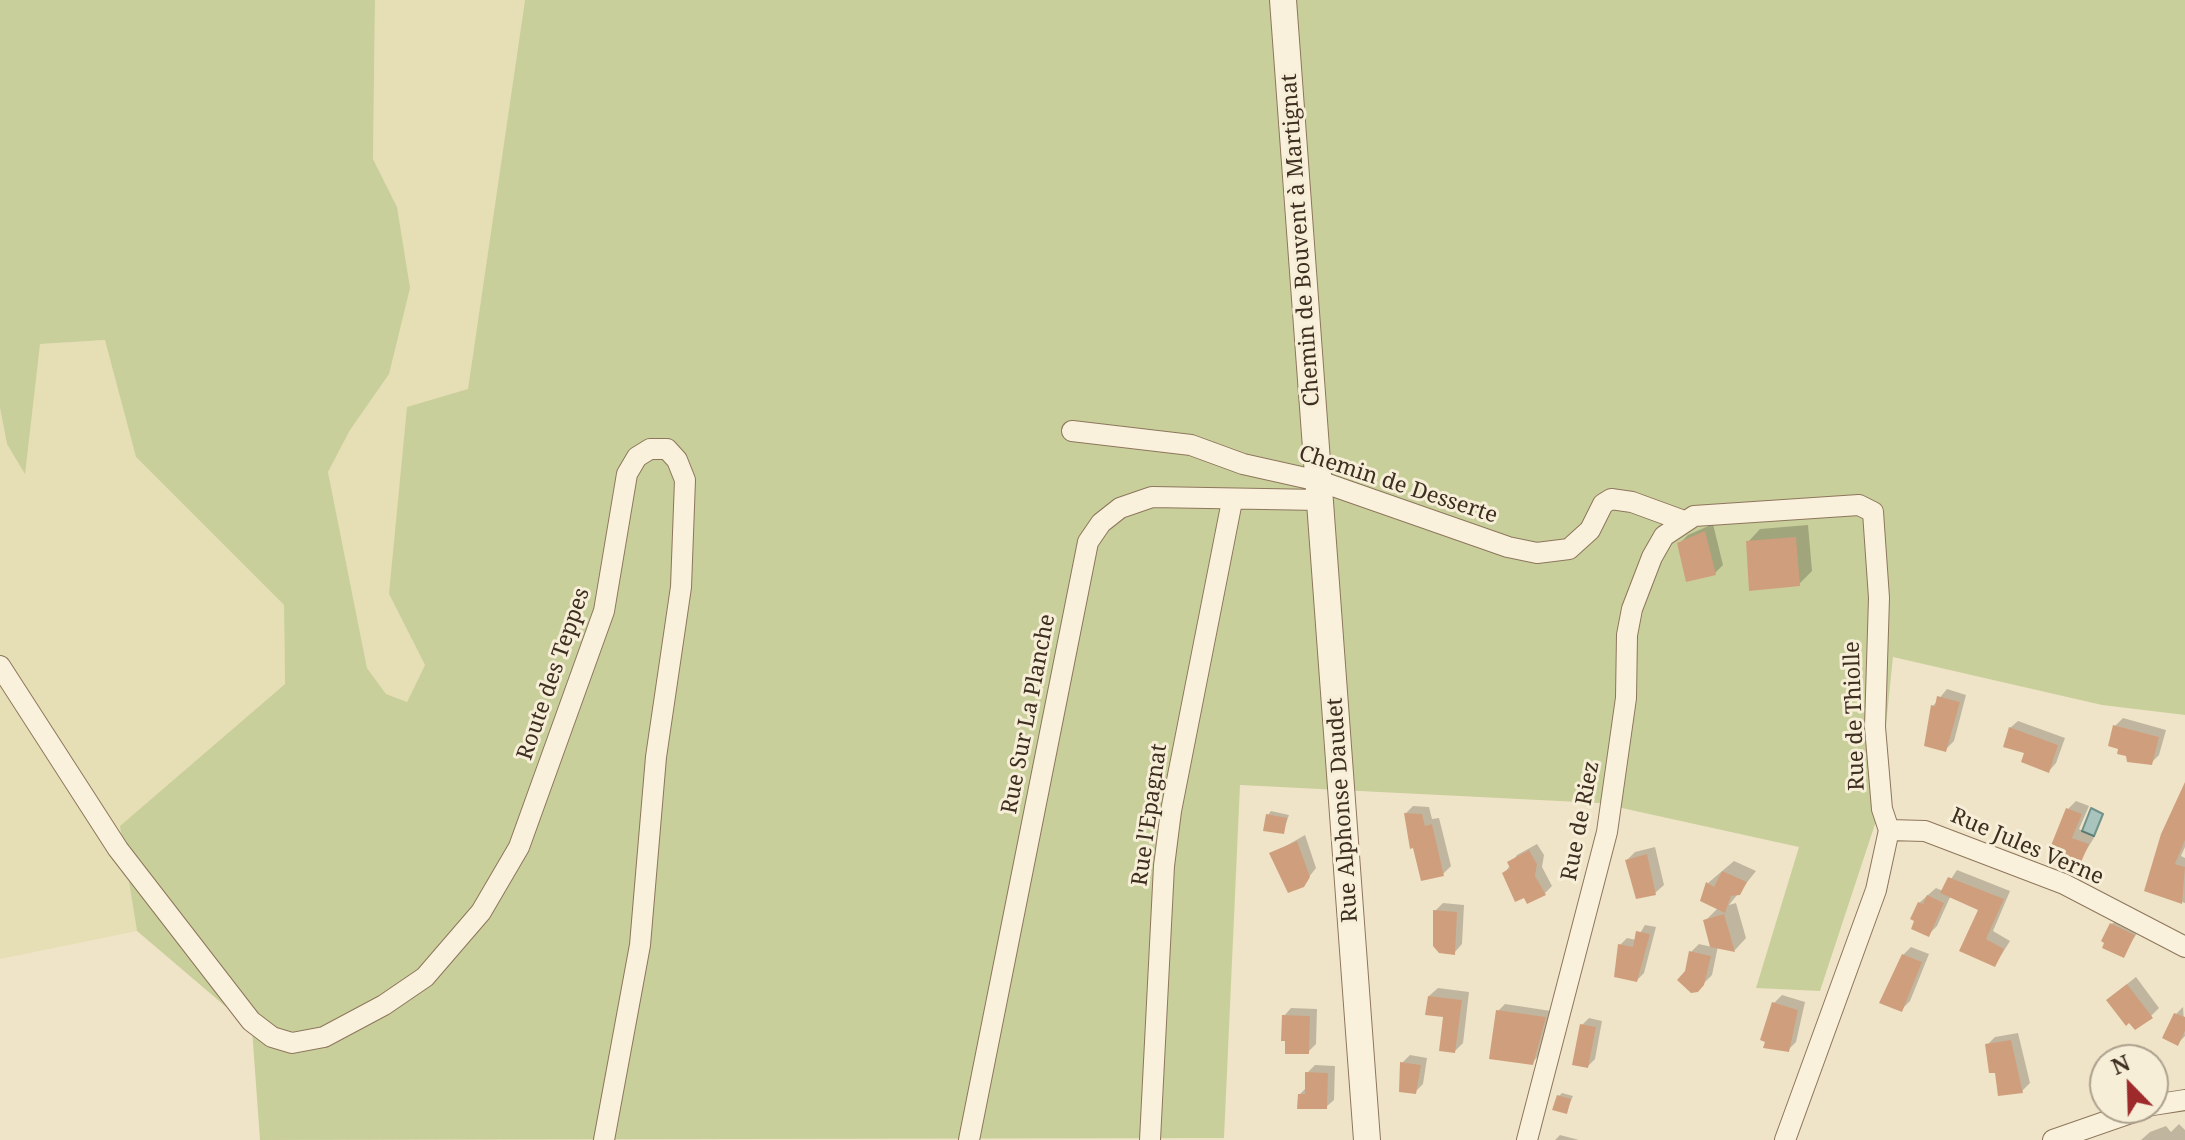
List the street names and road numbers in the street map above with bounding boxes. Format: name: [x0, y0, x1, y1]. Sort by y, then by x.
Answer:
street label: Chemin de Bouvent à Martignat: [1276, 73, 1326, 407]
street label: Chemin de Desserte: [1295, 440, 1501, 530]
street label: Route des Teppes: [512, 585, 596, 763]
street label: Rue Sur La Planche: [997, 612, 1061, 816]
street label: Rue de Thiolle: [1839, 641, 1871, 791]
street label: Rue Alphonse Daudet: [1322, 697, 1364, 923]
street label: Rue l'Epagnat: [1127, 742, 1173, 888]
street label: Rue de Riez: [1556, 759, 1606, 883]
street label: Rue Jules Verne: [1947, 803, 2107, 891]

